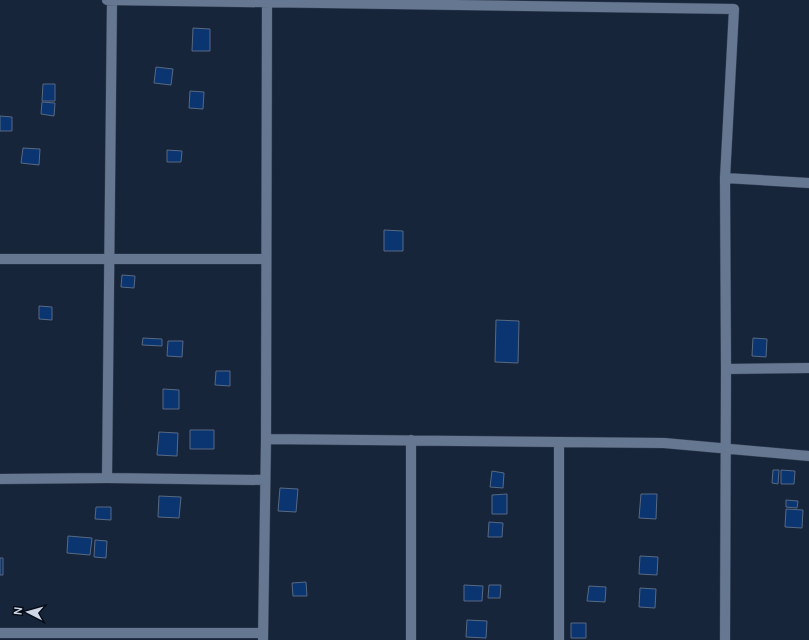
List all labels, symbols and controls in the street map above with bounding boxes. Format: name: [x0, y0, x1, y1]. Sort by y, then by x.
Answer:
north arrow: [8, 592, 48, 632]
text: N: [10, 606, 25, 616]

